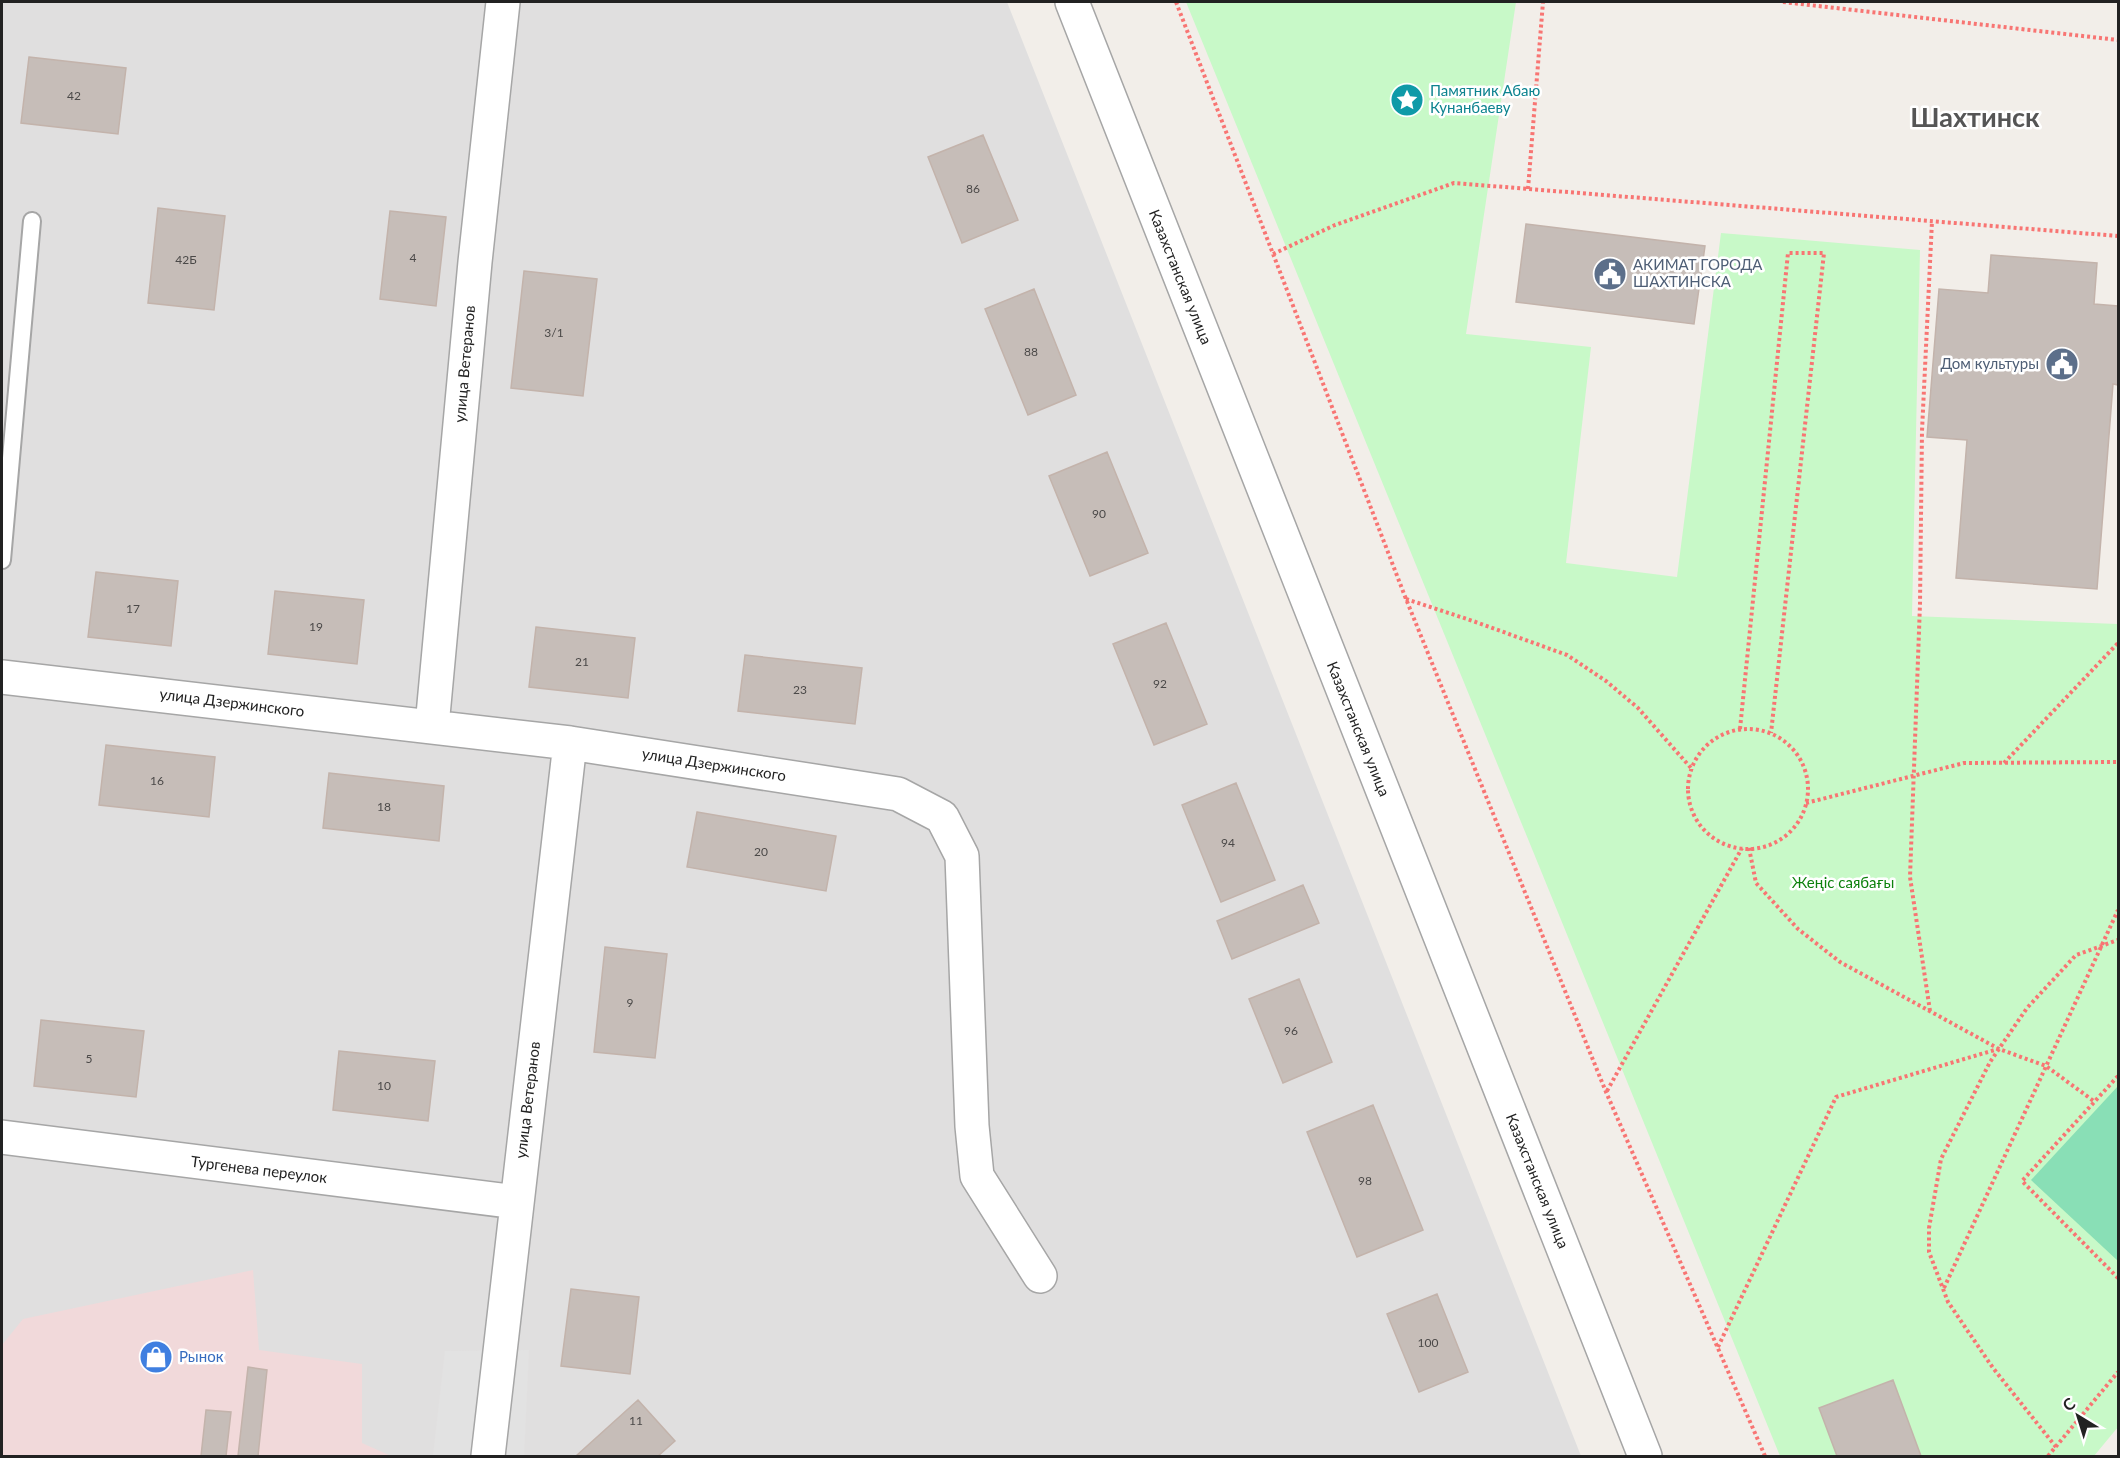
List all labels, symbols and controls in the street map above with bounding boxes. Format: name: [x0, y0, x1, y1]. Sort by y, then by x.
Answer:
place label: Памятник Абаю Кунанбаеву: [1430, 81, 1541, 116]
place icon: Памятник Абаю Кунанбаеву: [1389, 82, 1425, 118]
house number: 42: [67, 88, 81, 103]
district label: Шахтинск: [1910, 100, 2040, 133]
house number: 86: [966, 181, 980, 196]
street label: Казахстанская улица: [1146, 207, 1216, 347]
house number: 4: [410, 250, 417, 265]
house number: 42Б: [175, 252, 197, 267]
place label: АКИМАТ ГОРОДА ШАХТИНСКА: [1633, 255, 1763, 290]
public building icon: АКИМАТ ГОРОДА ШАХТИНСКА: [1592, 256, 1628, 292]
street label: улица Ветеранов: [450, 305, 478, 423]
house number: 3/1: [544, 325, 564, 340]
house number: 88: [1024, 344, 1038, 359]
public building icon: Дом культуры: [2044, 346, 2080, 382]
place label: Дом культуры: [1940, 354, 2039, 372]
house number: 90: [1092, 506, 1106, 521]
house number: 17: [126, 601, 140, 616]
house number: 19: [309, 619, 323, 634]
house number: 21: [575, 654, 589, 669]
street label: Казахстанская улица: [1324, 659, 1394, 799]
house number: 92: [1153, 676, 1167, 691]
house number: 23: [793, 682, 807, 697]
street label: улица Дзержинского: [159, 684, 306, 720]
street label: улица Дзержинского: [641, 744, 788, 784]
house number: 16: [150, 773, 164, 788]
house number: 18: [377, 799, 391, 814]
house number: 94: [1221, 835, 1235, 850]
house number: 20: [754, 844, 768, 859]
park label: Жеңіс саябағы: [1792, 873, 1894, 891]
house number: 9: [627, 995, 634, 1010]
house number: 96: [1284, 1023, 1298, 1038]
street label: улица Ветеранов: [511, 1040, 543, 1159]
house number: 5: [86, 1051, 93, 1066]
house number: 10: [377, 1078, 391, 1093]
street label: Казахстанская улица: [1503, 1111, 1573, 1251]
street label: Тургенева переулок: [190, 1152, 329, 1186]
house number: 98: [1358, 1173, 1372, 1188]
house number: 100: [1418, 1335, 1438, 1350]
shop icon: Рынок: [138, 1339, 174, 1375]
place label: Рынок: [179, 1347, 224, 1365]
north arrow: [2048, 1386, 2108, 1446]
text: С: [2058, 1393, 2079, 1415]
house number: 11: [629, 1413, 643, 1428]

